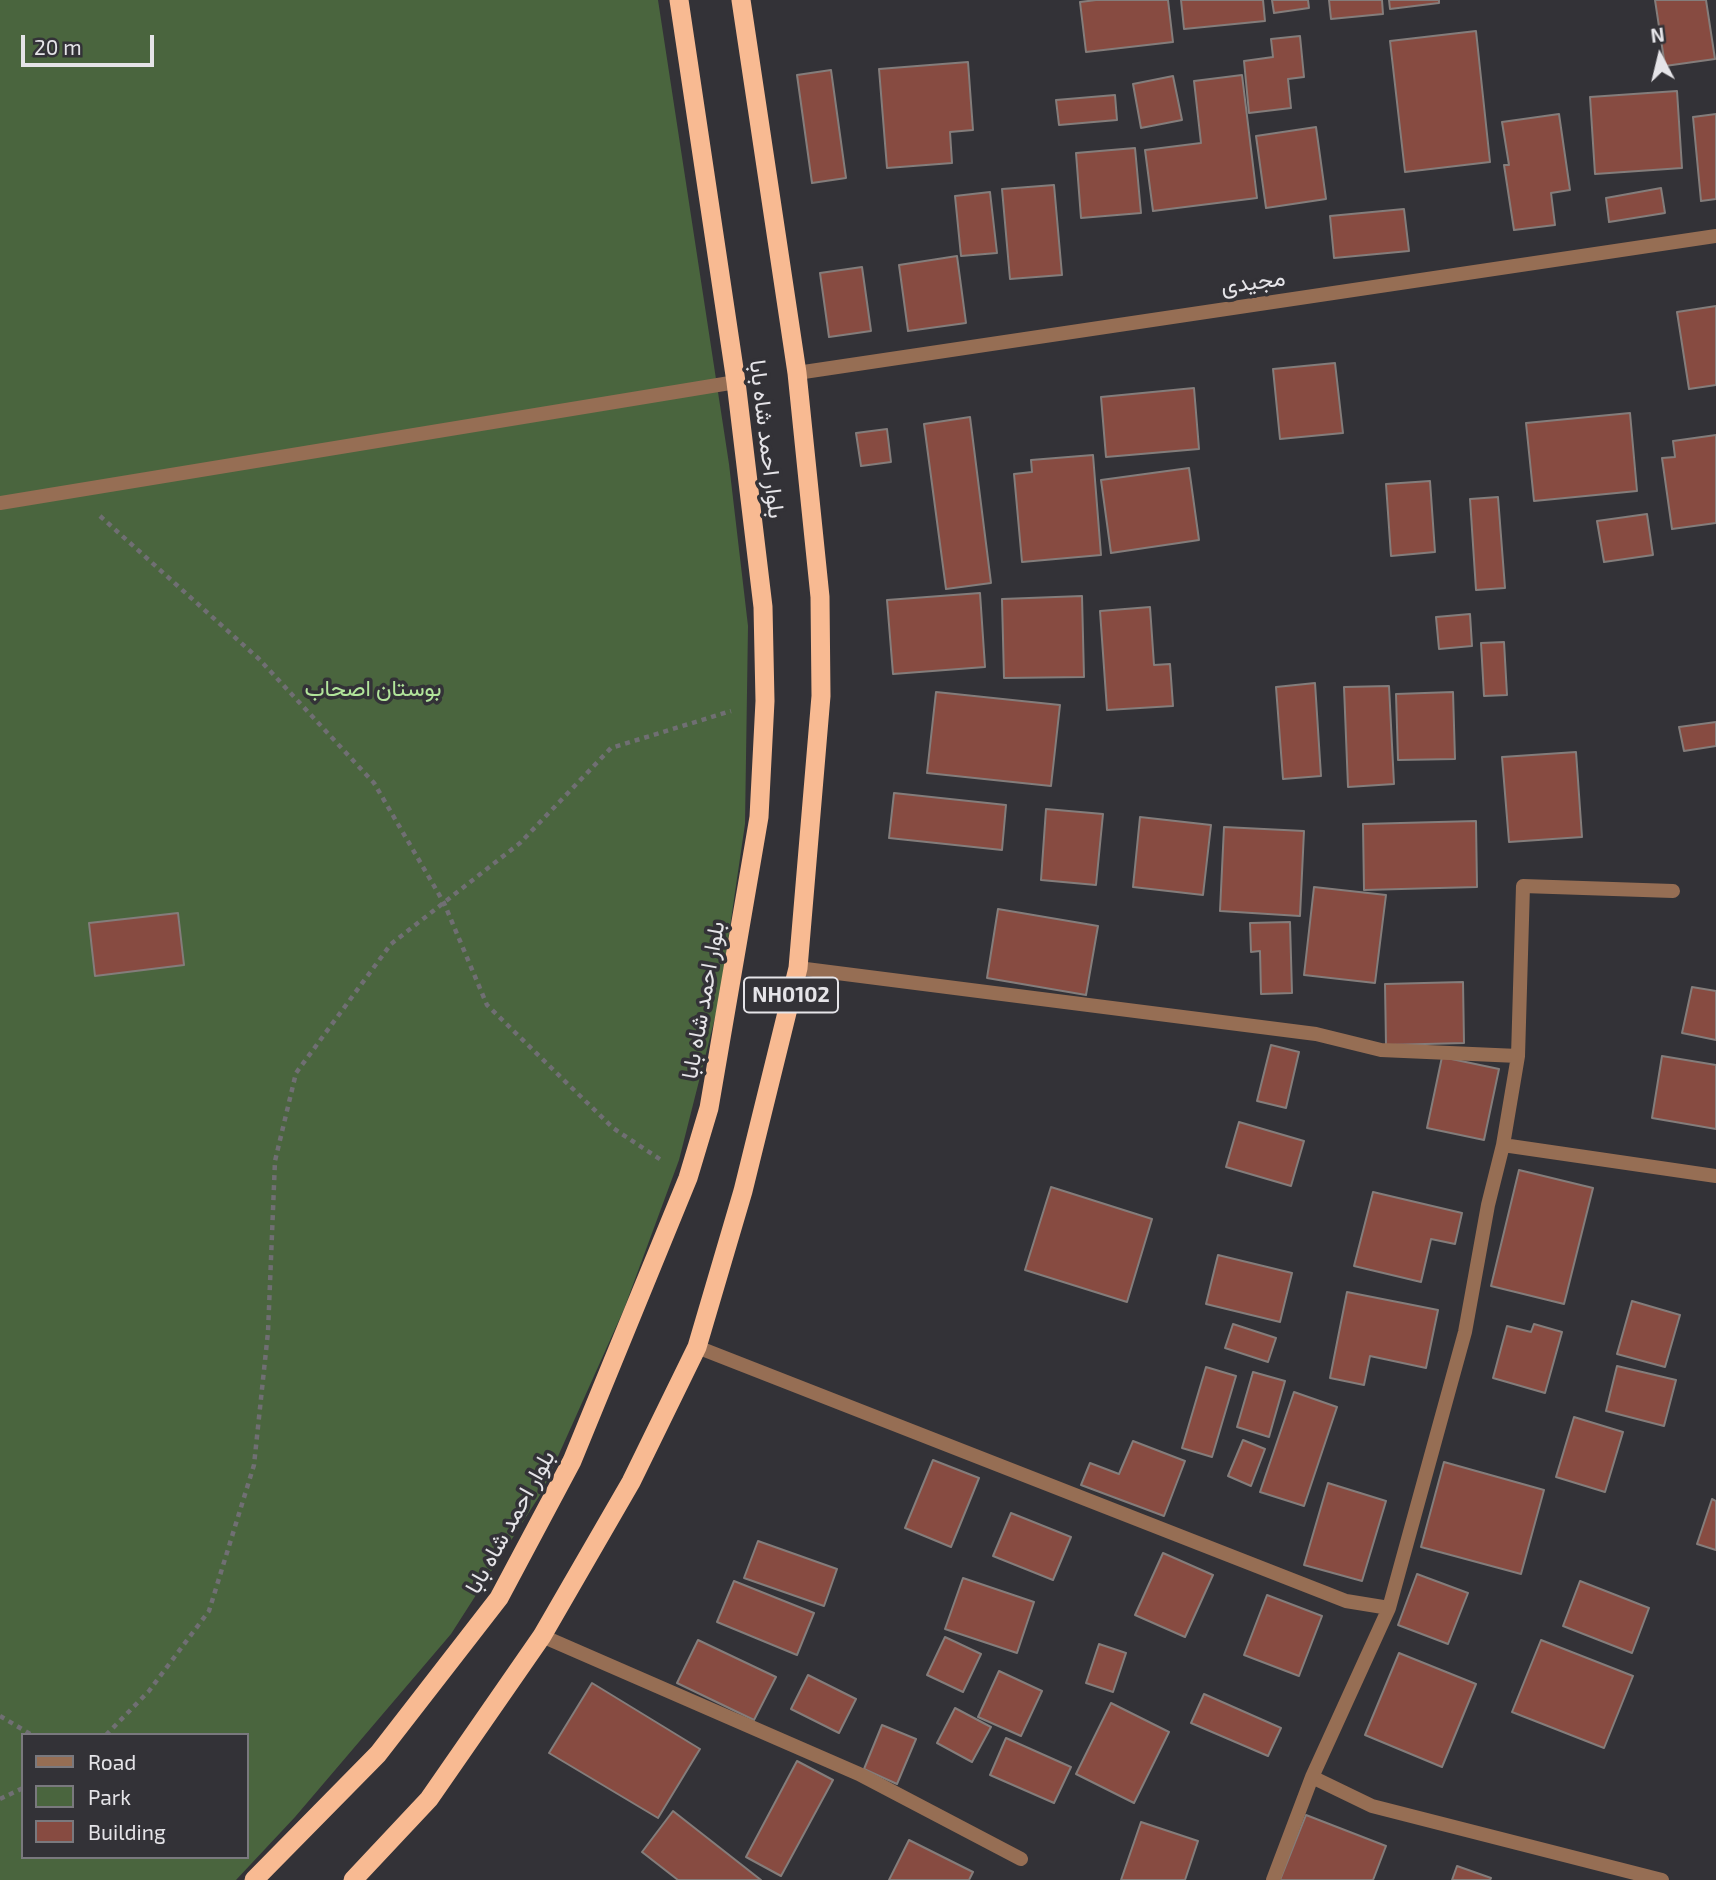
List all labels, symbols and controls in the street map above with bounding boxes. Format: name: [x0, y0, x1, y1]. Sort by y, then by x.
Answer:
scale bar: [24, 21, 158, 65]
north arrow: [1625, 21, 1695, 91]
text: N: [1649, 22, 1666, 47]
text: 20 m: [34, 34, 82, 59]
street label: مجیدی: [1219, 264, 1287, 300]
street label: بلوار احمد شاه بابا: [744, 358, 790, 520]
park label: بوستان اصحاب: [304, 674, 442, 702]
street label: بلوار احمد شاه بابا: [676, 919, 730, 1081]
road number: NH0102: [744, 978, 838, 1012]
street label: بلوار احمد شاه بابا: [459, 1446, 561, 1598]
legend: [21, 1733, 248, 1859]
text: Road: [88, 1749, 136, 1774]
text: Park: [88, 1784, 131, 1809]
text: Building: [88, 1819, 166, 1844]

